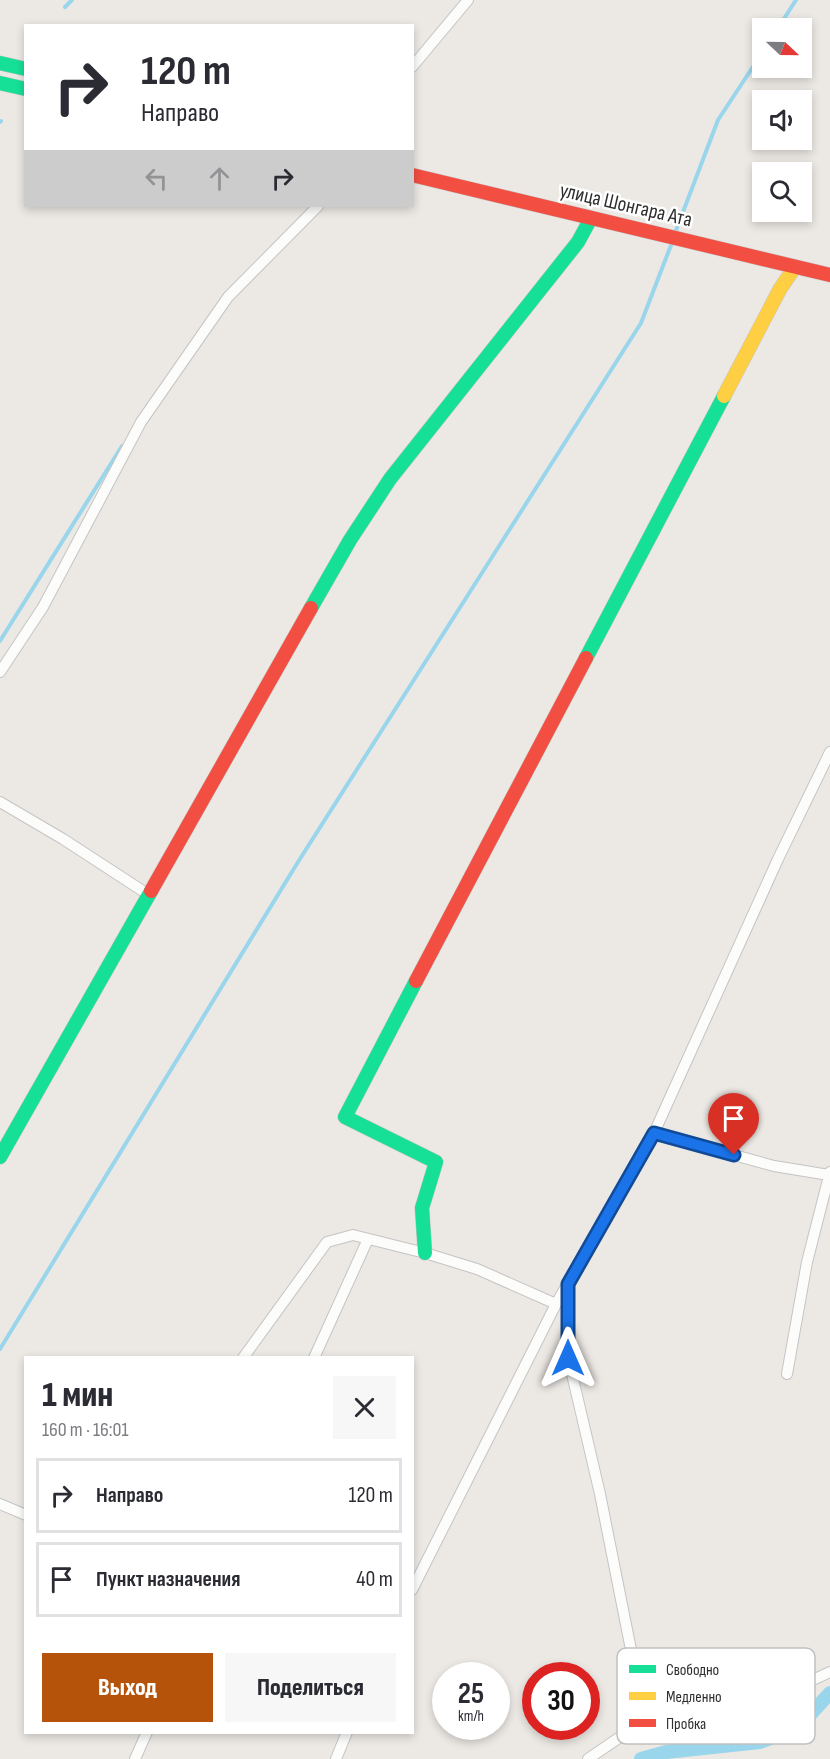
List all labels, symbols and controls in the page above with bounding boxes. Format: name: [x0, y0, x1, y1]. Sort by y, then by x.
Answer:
north arrow: [752, 18, 812, 78]
map controls: [752, 18, 812, 222]
text: 120 m: [141, 46, 231, 97]
icon: right: [42, 48, 120, 126]
button: sound: [752, 90, 812, 150]
text: Направо: [141, 97, 219, 129]
icon: left: [140, 162, 173, 195]
icon: ahead: [203, 162, 236, 195]
icon: right: [266, 162, 299, 195]
button: search: [752, 162, 812, 222]
street label: улица Шонгара Ата: [557, 178, 695, 232]
pin: [708, 1093, 759, 1155]
icon: arrive: [717, 1102, 750, 1135]
position arrow: [536, 1326, 600, 1390]
text: 1 мин: [42, 1374, 113, 1417]
button: close: [333, 1376, 396, 1439]
text: 160 m · 16:01: [42, 1418, 128, 1442]
icon: right: [45, 1479, 78, 1512]
text: Направо: [96, 1482, 163, 1509]
text: 120 m: [349, 1482, 393, 1509]
icon: arrive: [45, 1563, 78, 1596]
text: Пункт назначения: [96, 1566, 240, 1593]
text: 40 m: [356, 1566, 393, 1593]
legend: [617, 1648, 815, 1744]
button: Выход: [42, 1653, 213, 1722]
button: Поделиться: [225, 1653, 396, 1722]
text: Свободно: [666, 1661, 719, 1680]
speed limit sign: 30: [522, 1662, 600, 1740]
text: 25: [458, 1676, 484, 1712]
text: Медленно: [666, 1688, 722, 1707]
text: km/h: [458, 1707, 484, 1726]
text: Пробка: [666, 1715, 706, 1734]

